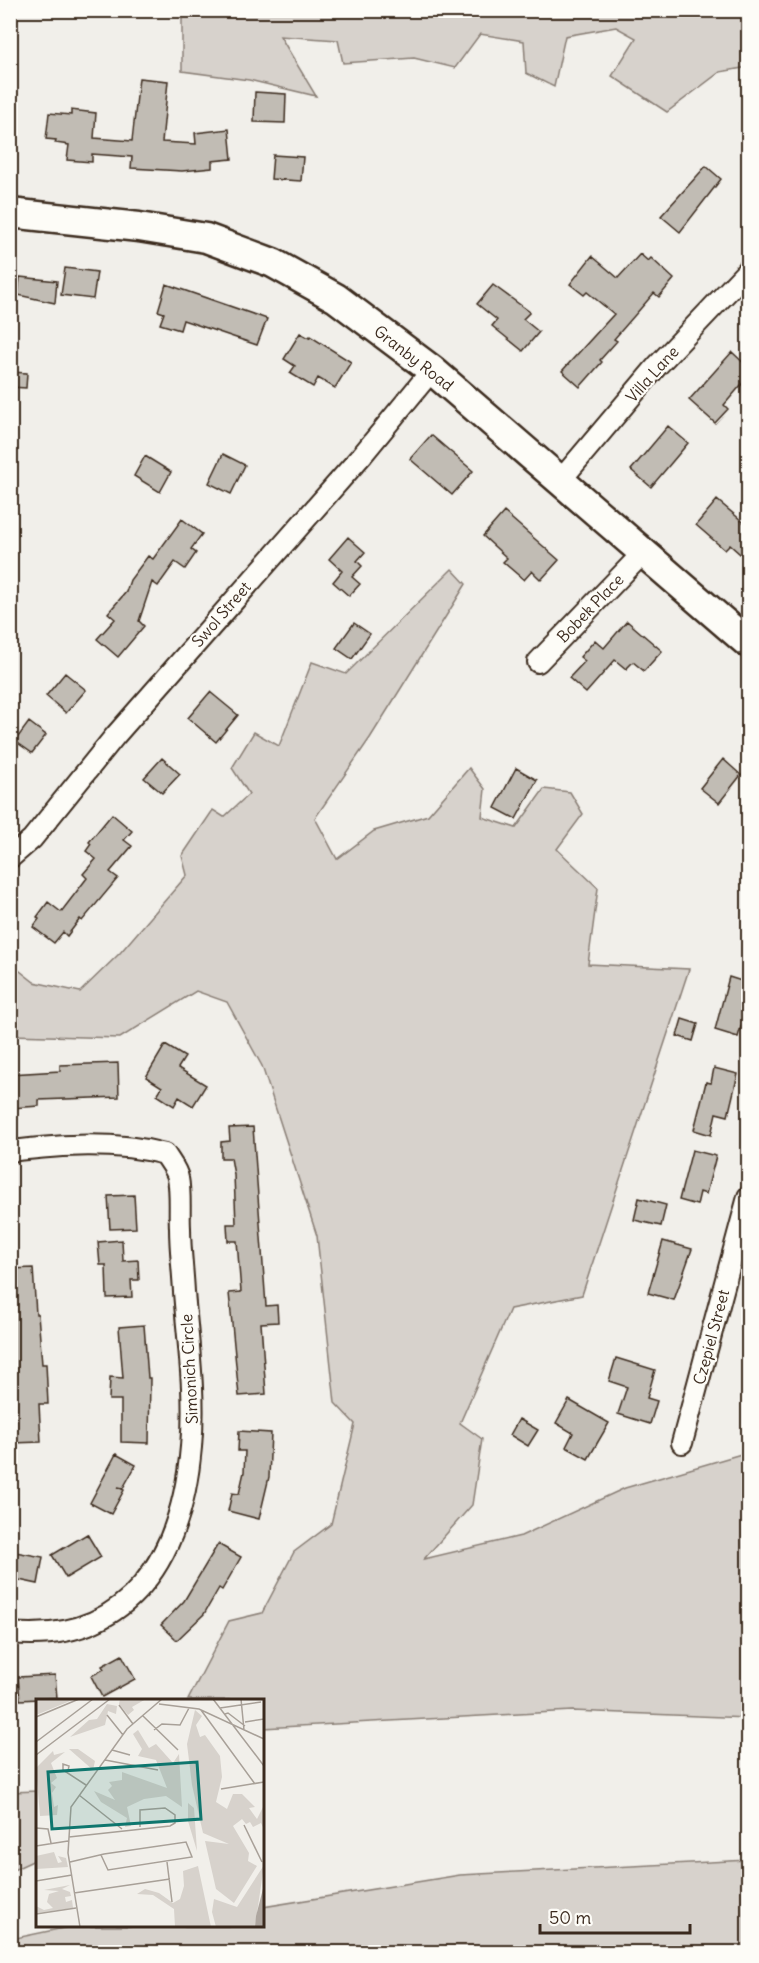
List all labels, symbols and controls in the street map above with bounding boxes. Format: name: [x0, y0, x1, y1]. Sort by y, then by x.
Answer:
street label: Granby Road: [370, 321, 458, 395]
street label: Villa Lane: [621, 342, 683, 406]
street label: Bobek Place: [552, 570, 628, 646]
street label: Swol Street: [187, 577, 255, 651]
street label: Czepiel Street: [689, 1287, 733, 1387]
street label: Simonich Circle: [176, 1313, 202, 1425]
inset map: [36, 1699, 264, 1927]
scale bar: [540, 1897, 690, 1935]
text: 50 m: [549, 1906, 591, 1929]

